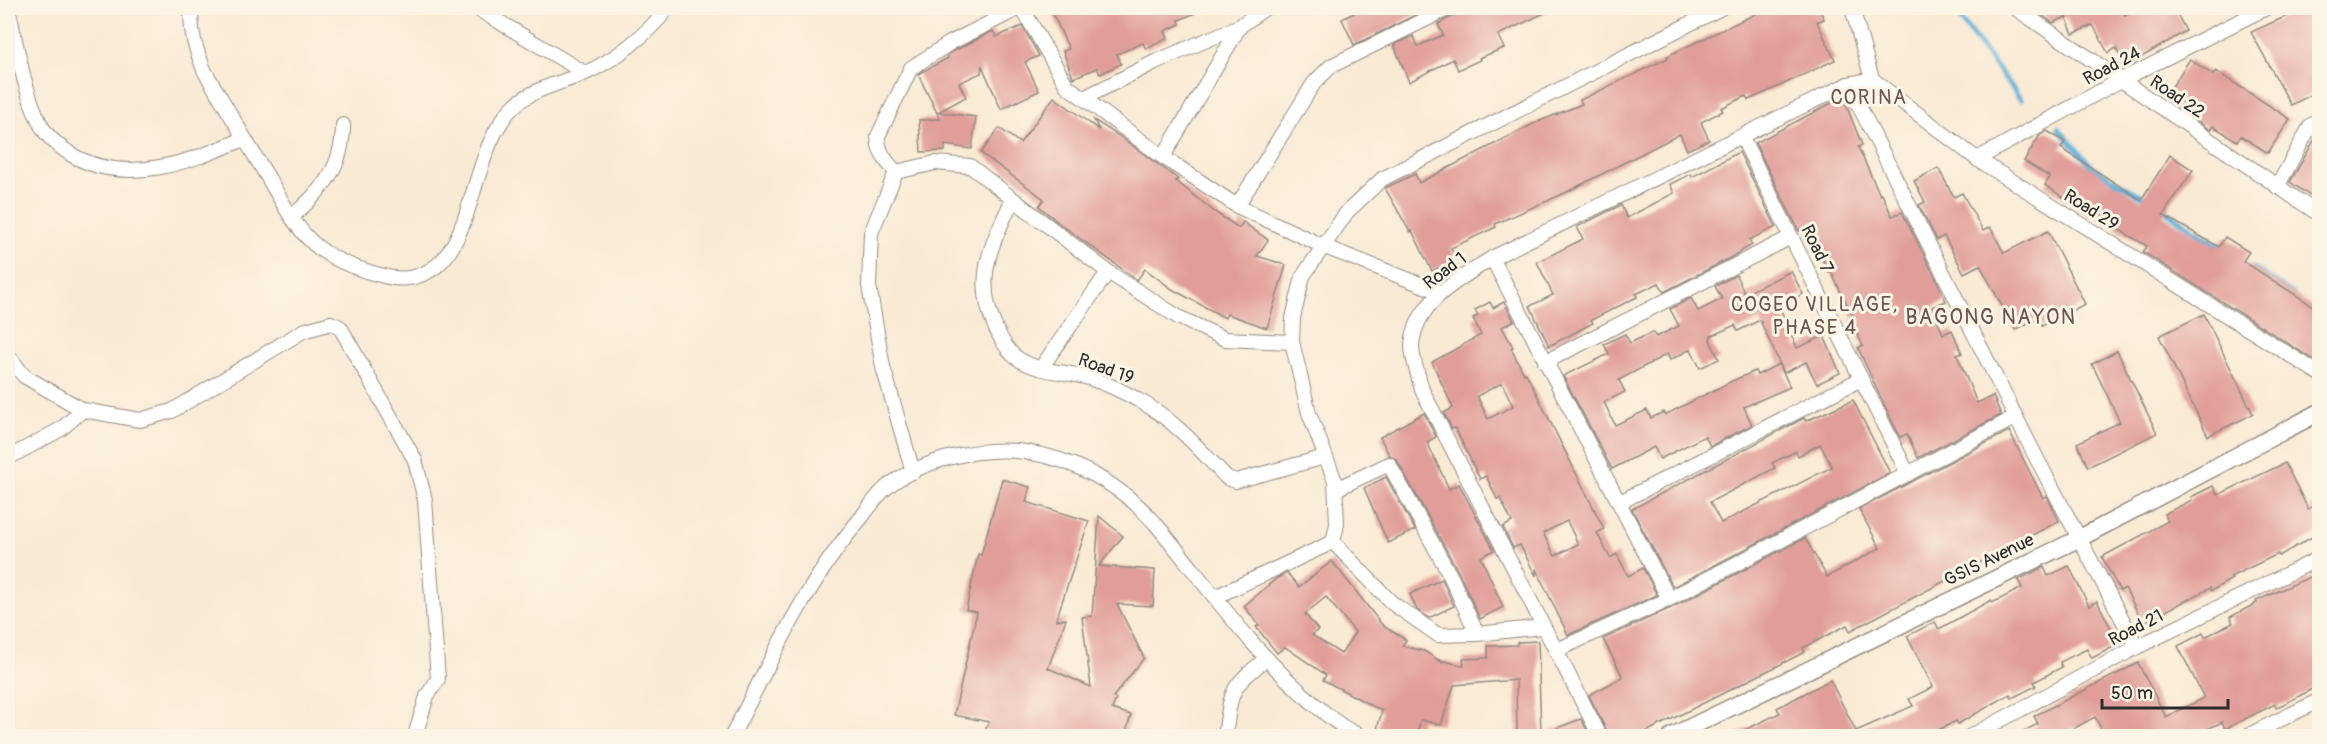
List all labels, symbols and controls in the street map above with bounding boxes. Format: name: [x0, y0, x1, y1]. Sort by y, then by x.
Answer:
street label: Road 24: [2079, 41, 2145, 91]
street label: Road 22: [2145, 70, 2209, 124]
district label: CORINA: [1831, 85, 1907, 110]
street label: Road 29: [2059, 184, 2123, 236]
street label: Road 7: [1796, 221, 1839, 277]
street label: Road 1: [1419, 247, 1471, 295]
district label: COGEO VILLAGE, PHASE 4: [1731, 292, 1899, 340]
district label: BAGONG NAYON: [1905, 304, 2077, 331]
street label: Road 19: [1075, 348, 1137, 390]
street label: GSIS Avenue: [1940, 528, 2038, 592]
street label: Road 21: [2105, 605, 2167, 651]
scale bar: [2102, 672, 2228, 710]
text: 50 m: [2111, 682, 2153, 705]

